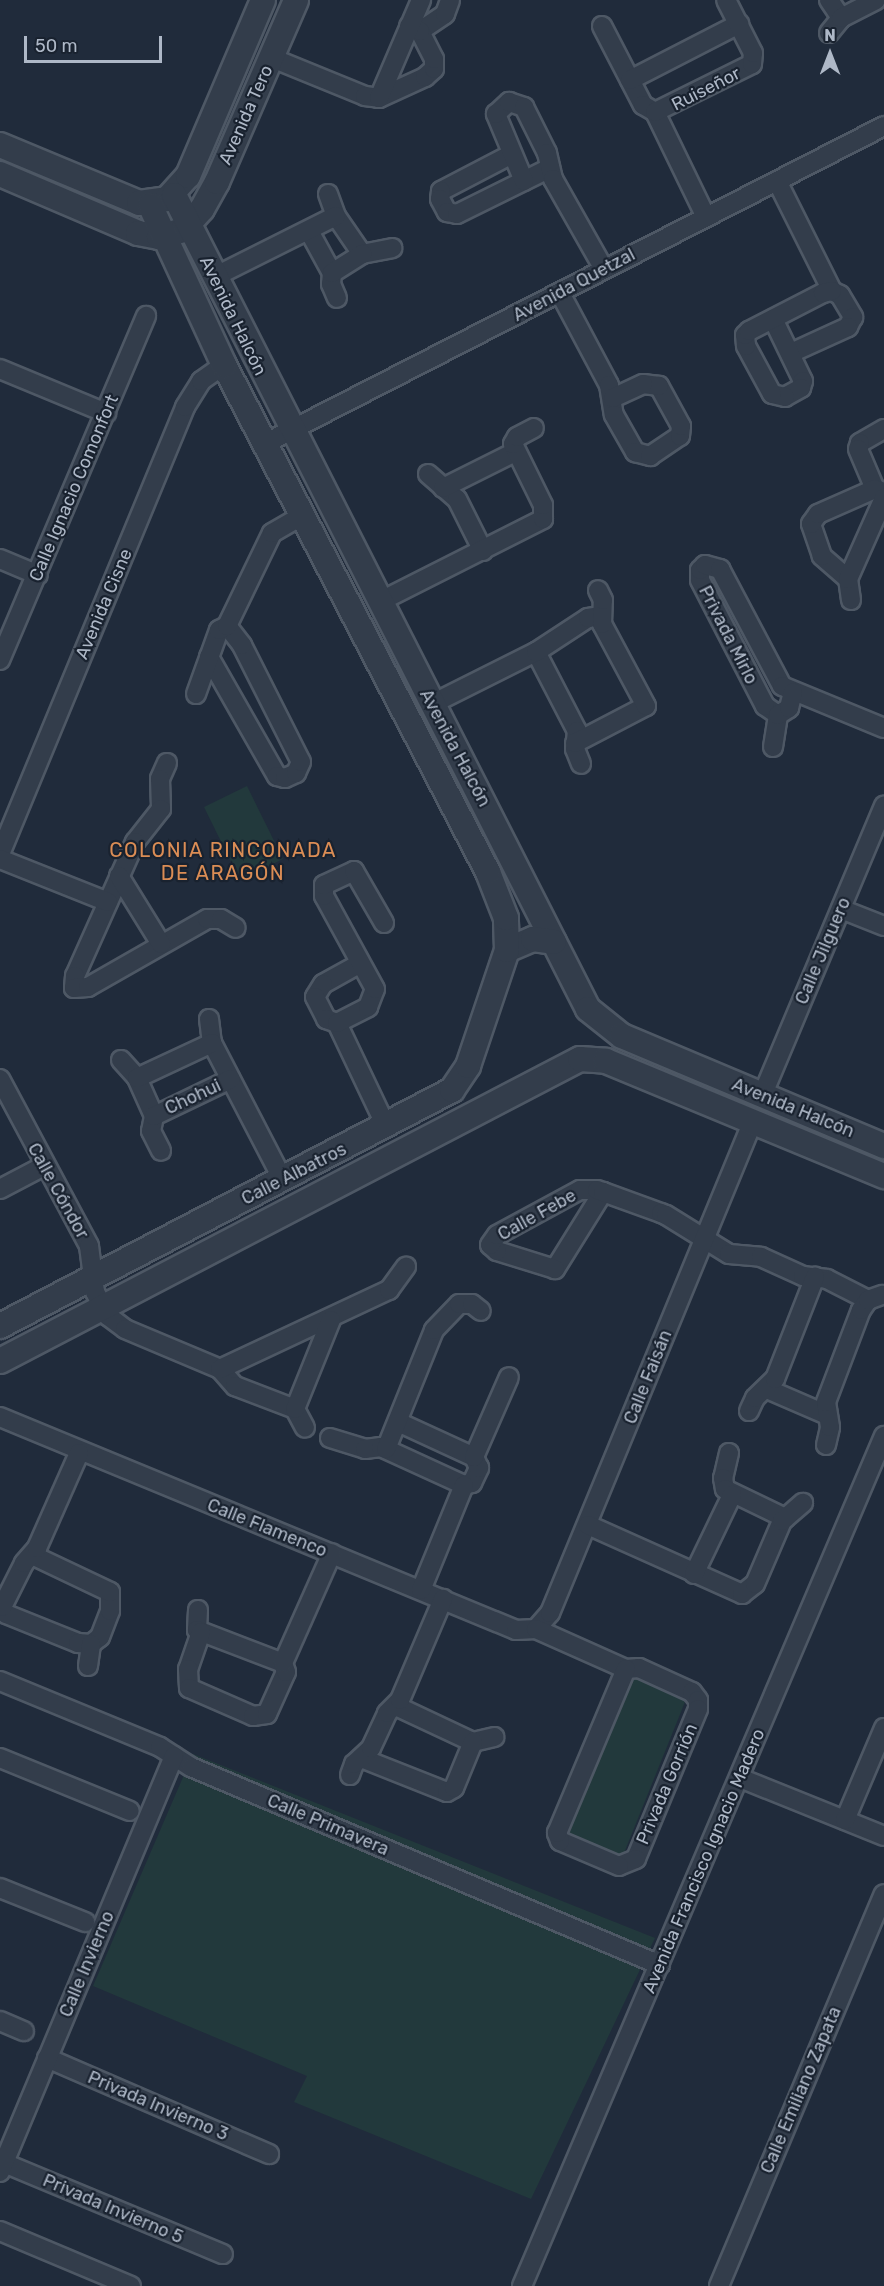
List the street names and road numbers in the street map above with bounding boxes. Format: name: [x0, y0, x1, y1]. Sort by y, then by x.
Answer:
street label: Avenida Tero: [214, 62, 278, 168]
street label: Ruiseñor: [668, 63, 744, 115]
street label: Avenida Quetzal: [509, 244, 639, 326]
street label: Avenida Halcón: [195, 253, 271, 379]
street label: Calle Ignacio Comonfort: [25, 391, 123, 585]
street label: Avenida Cisne: [71, 545, 137, 663]
street label: Privada Mirlo: [694, 582, 762, 688]
street label: Avenida Halcón: [415, 686, 495, 810]
street label: Calle Jilguero: [791, 894, 855, 1008]
street label: Avenida Halcón: [729, 1074, 857, 1142]
street label: Chohui: [162, 1075, 224, 1119]
street label: Calle Albatros: [238, 1138, 350, 1210]
street label: Calle Cóndor: [23, 1139, 93, 1243]
street label: Calle Febe: [494, 1185, 580, 1245]
street label: Calle Faisán: [619, 1327, 677, 1427]
street label: Calle Flamenco: [204, 1494, 330, 1562]
street label: Privada Gorrión: [632, 1720, 702, 1848]
street label: Avenida Francisco Ignacio Madero: [638, 1726, 770, 1996]
street label: Calle Primavera: [264, 1790, 392, 1860]
street label: Calle Invierno: [55, 1908, 119, 2020]
street label: Calle Emiliano Zapata: [756, 2003, 846, 2177]
street label: Privada Invierno 3: [84, 2067, 232, 2145]
street label: Privada Invierno 5: [40, 2170, 186, 2248]

